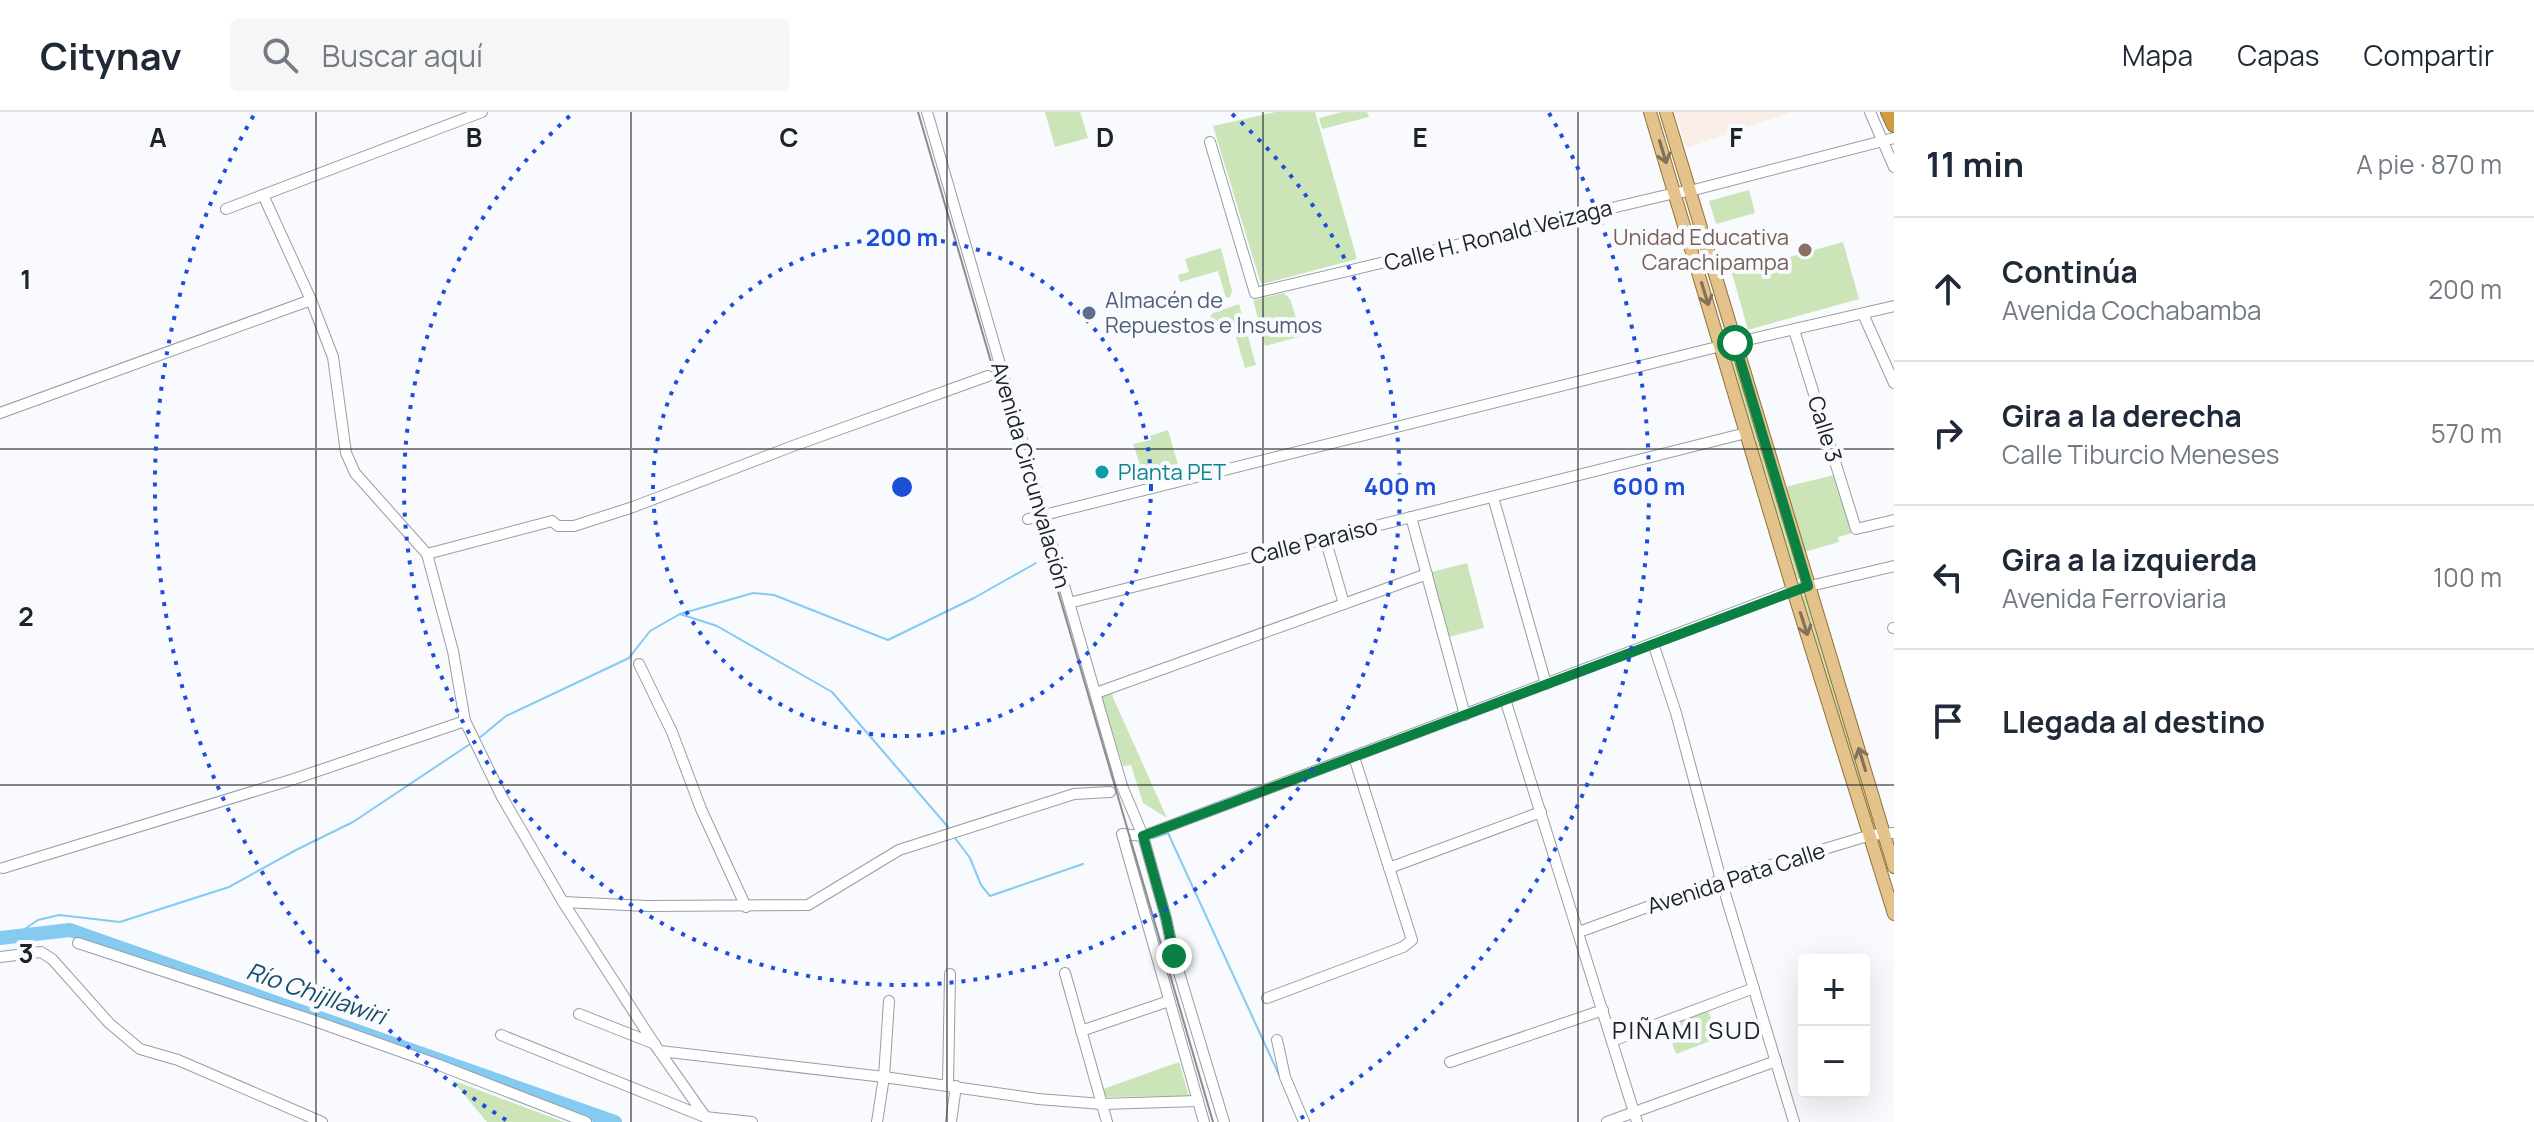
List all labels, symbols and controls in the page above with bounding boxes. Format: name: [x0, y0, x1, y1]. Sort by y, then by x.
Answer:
search box: [230, 19, 790, 91]
text: Citynav: [40, 29, 182, 81]
icon: search: [258, 33, 302, 77]
text: Buscar aquí: [322, 35, 483, 76]
text: Mapa: [2122, 36, 2193, 74]
text: Capas: [2237, 36, 2320, 74]
text: Compartir: [2364, 36, 2494, 74]
text: A: [149, 119, 167, 155]
text: B: [466, 119, 482, 155]
text: C: [779, 119, 799, 155]
text: D: [1096, 119, 1114, 155]
text: E: [1412, 119, 1428, 155]
text: F: [1729, 119, 1743, 155]
one-way arrow: [1656, 140, 1671, 165]
text: 11 min: [1926, 141, 2024, 187]
text: A pie · 870 m: [2356, 146, 2502, 182]
street label: Calle H. Ronald Veizaga: [1381, 192, 1615, 278]
text: 200 m: [866, 220, 938, 253]
place label: Unidad Educativa Carachipampa: [1613, 222, 1789, 277]
marker: Unidad Educativa Carachipampa: [1796, 241, 1814, 259]
text: Continúa: [2002, 251, 2138, 292]
text: 1: [20, 261, 32, 297]
icon: ahead: [1926, 267, 1970, 311]
text: 200 m: [2428, 271, 2502, 307]
one-way arrow: [1699, 281, 1713, 306]
place label: Almacén de Repuestos e Insumos: [1105, 285, 1322, 340]
text: Avenida Cochabamba: [2002, 292, 2261, 328]
marker: Almacén de Repuestos e Insumos: [1080, 304, 1098, 322]
route start: [1717, 325, 1753, 361]
street label: Avenida Circunvalación: [984, 358, 1078, 592]
street label: Calle 3: [1801, 392, 1849, 466]
text: Gira a la derecha: [2002, 395, 2242, 436]
icon: right: [1926, 411, 1970, 455]
text: 570 m: [2431, 415, 2502, 451]
text: Calle Tiburcio Meneses: [2002, 436, 2279, 472]
place label: Planta PET: [1118, 457, 1226, 487]
marker: Planta PET: [1093, 463, 1111, 481]
text: 400 m: [1364, 469, 1436, 502]
text: 600 m: [1613, 469, 1685, 502]
centre of rings: [888, 473, 916, 501]
street label: Calle Paraiso: [1247, 511, 1381, 571]
text: Gira a la izquierda: [2002, 539, 2257, 580]
icon: left: [1926, 555, 1970, 599]
text: 100 m: [2433, 559, 2502, 595]
text: Avenida Ferroviaria: [2002, 580, 2226, 616]
text: 2: [18, 598, 34, 634]
one-way arrow: [1797, 610, 1812, 636]
icon: arrive: [1926, 699, 1970, 743]
text: Llegada al destino: [2002, 701, 2265, 742]
one-way arrow: [1853, 747, 1868, 772]
street label: Avenida Pata Calle: [1643, 835, 1829, 921]
text: 3: [18, 935, 34, 971]
route end: [1156, 938, 1192, 974]
water label: Río Chijllawiri: [243, 953, 394, 1033]
map controls: [1798, 954, 1870, 1098]
button: +: [1798, 954, 1870, 1026]
district label: PIÑAMI SUD: [1612, 1013, 1762, 1046]
button: −: [1798, 1026, 1870, 1098]

